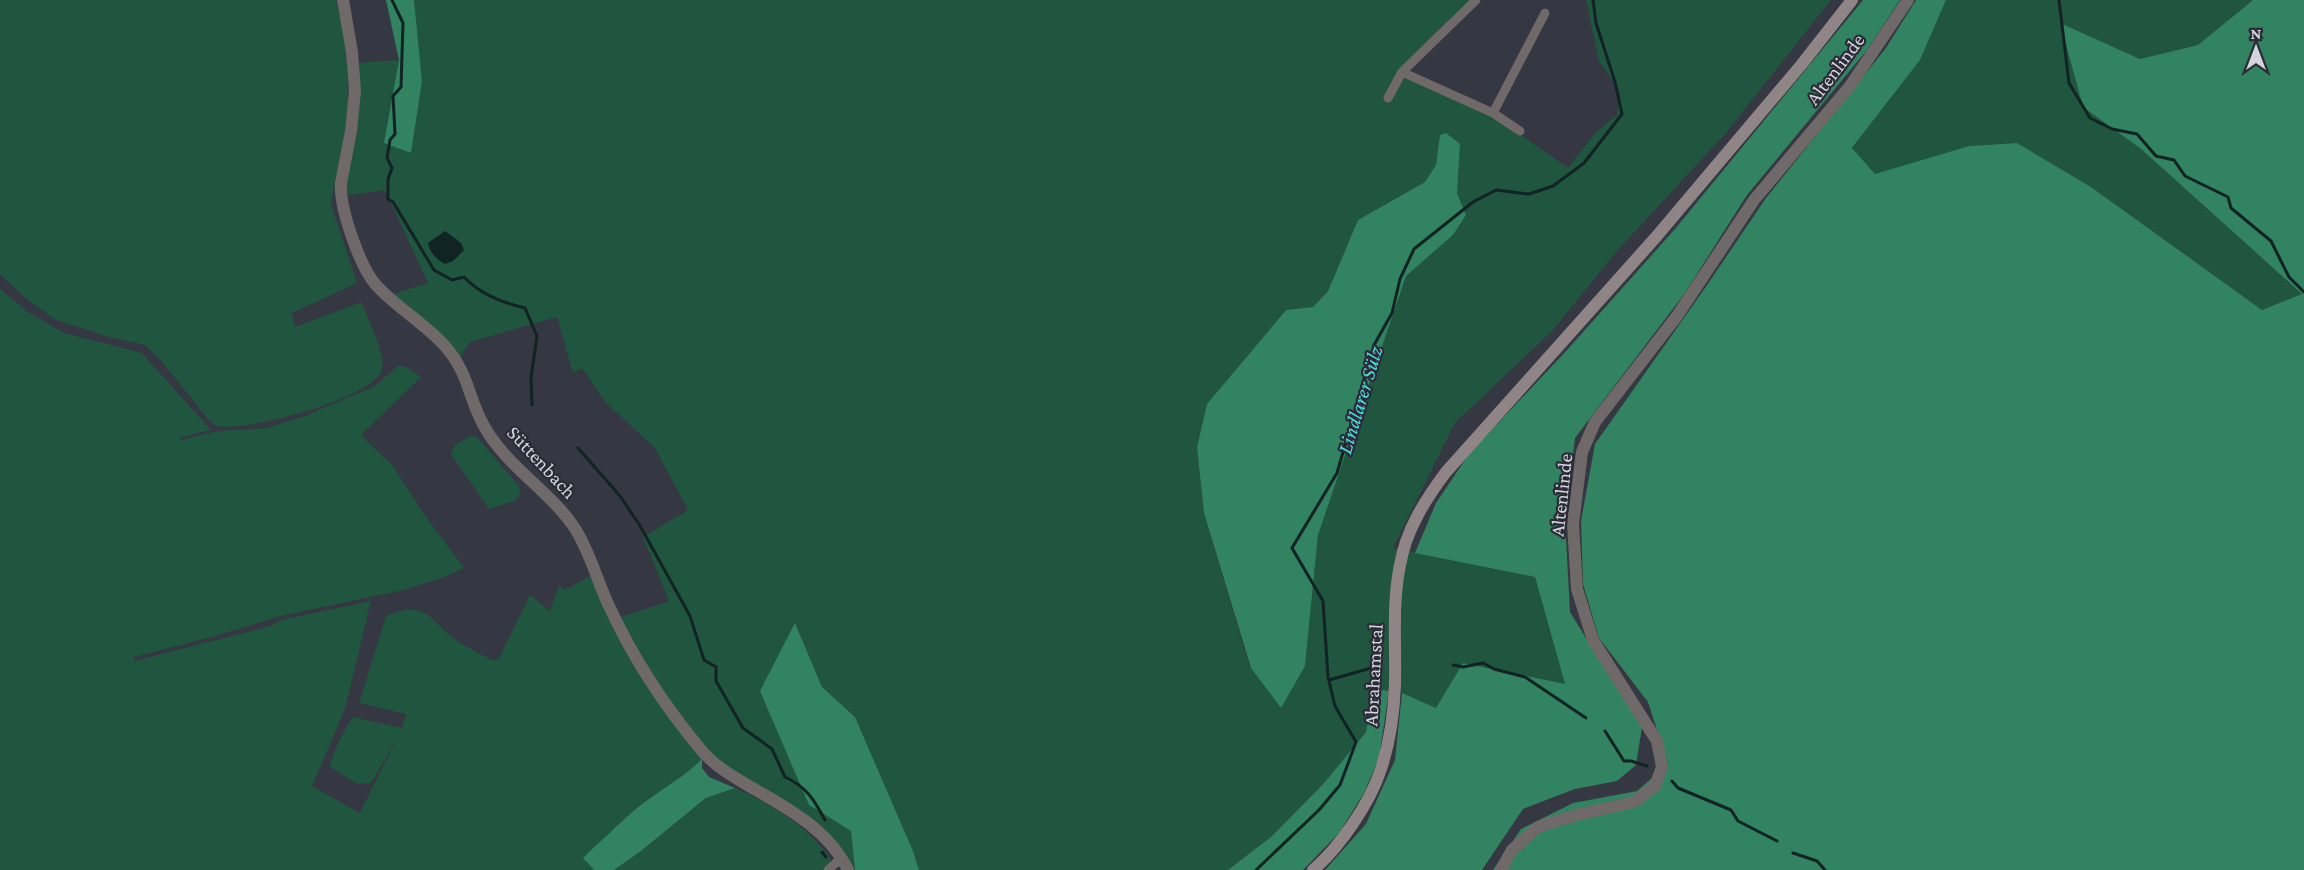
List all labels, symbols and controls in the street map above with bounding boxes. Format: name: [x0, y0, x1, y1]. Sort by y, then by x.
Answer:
north arrow: [2226, 18, 2286, 78]
text: N: [2251, 25, 2262, 42]
street label: Altenlinde: [1801, 29, 1869, 109]
water label: Lindlarer Sülz: [1332, 342, 1388, 457]
street label: Süttenbach: [503, 421, 581, 503]
street label: Altenlinde: [1546, 452, 1576, 538]
street label: Abrahamstal: [1359, 623, 1387, 727]

